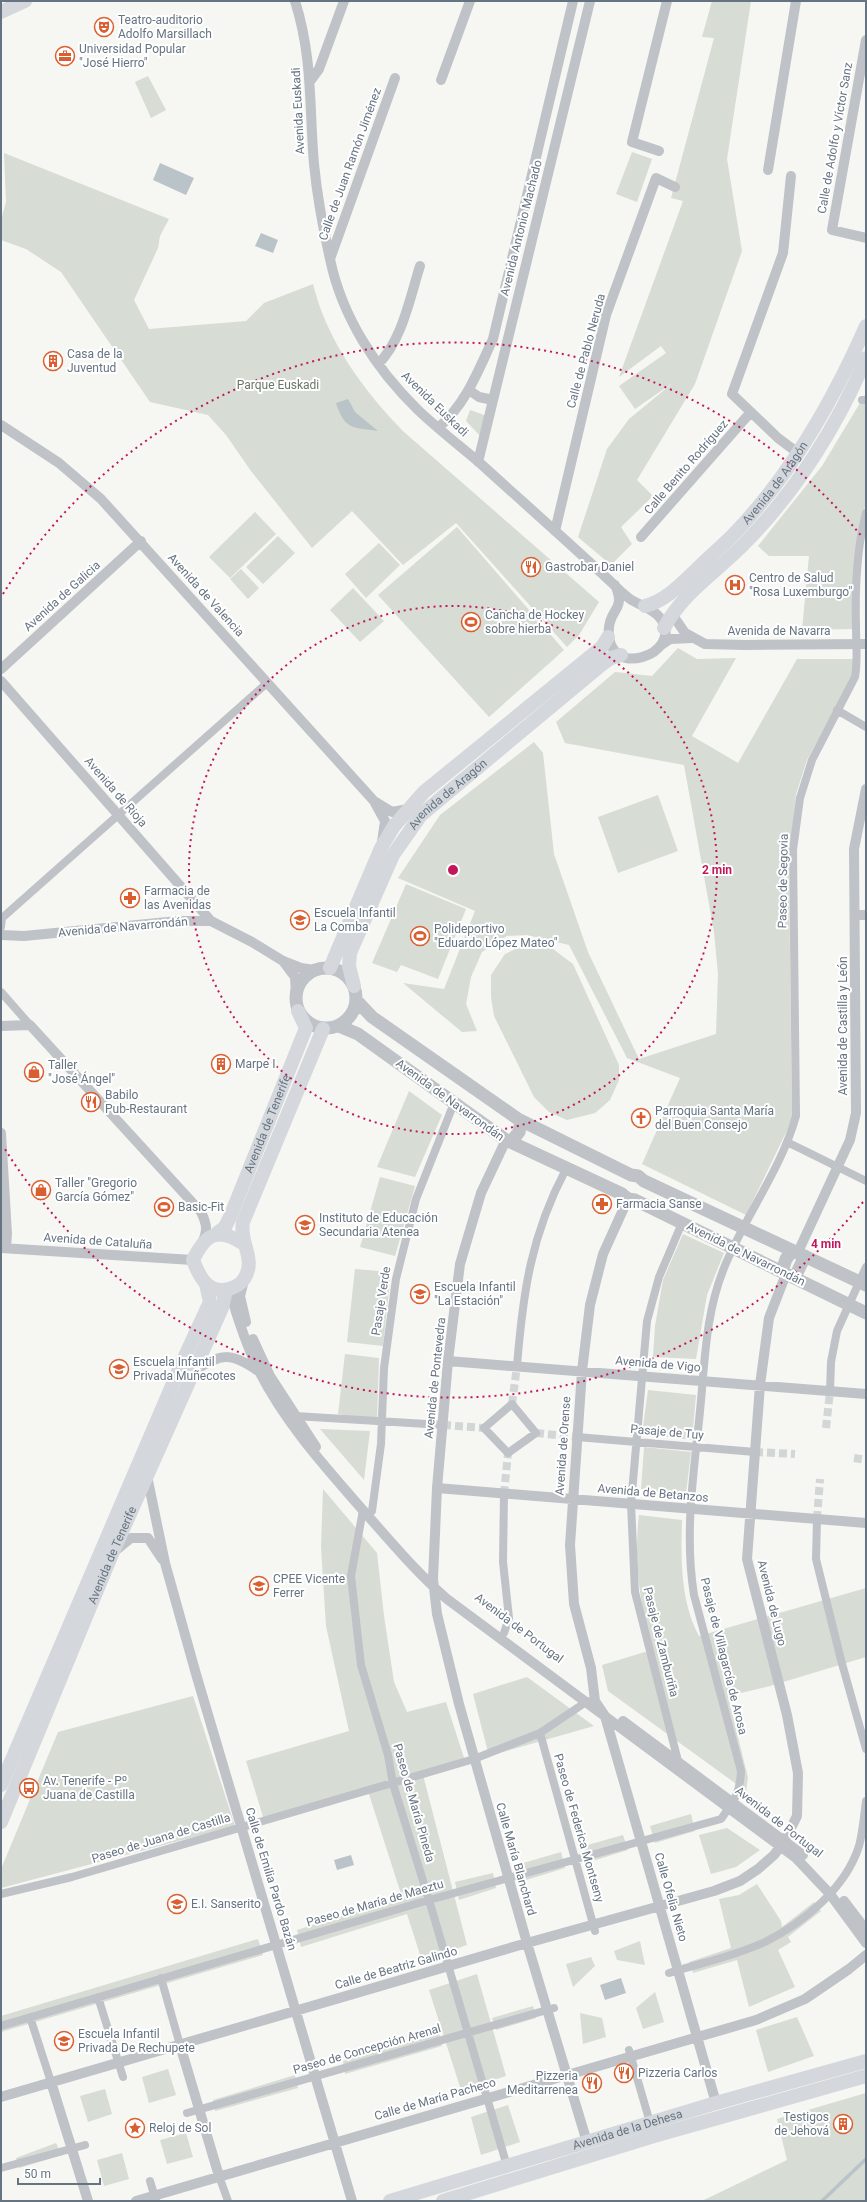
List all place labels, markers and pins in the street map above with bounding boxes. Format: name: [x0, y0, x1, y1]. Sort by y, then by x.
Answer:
place label: Teatro-auditorio Adolfo Marsillach: [118, 13, 212, 41]
theatre icon: Teatro-auditorio Adolfo Marsillach: [93, 16, 115, 38]
place label: Universidad Popular "José Hierro": [79, 42, 186, 70]
office icon: Universidad Popular "José Hierro": [54, 45, 76, 67]
place label: Casa de la Juventud: [67, 347, 123, 375]
building icon: Casa de la Juventud: [42, 350, 64, 372]
restaurant icon: Gastrobar Daniel: [520, 556, 542, 578]
place label: Gastrobar Daniel: [545, 560, 634, 574]
place label: Centro de Salud "Rosa Luxemburgo": [749, 571, 852, 599]
hospital icon: Centro de Salud "Rosa Luxemburgo": [724, 574, 746, 596]
place label: Cancha de Hockey sobre hierba: [485, 608, 584, 636]
sports icon: Cancha de Hockey sobre hierba: [460, 611, 482, 633]
centre of rings: [446, 863, 460, 877]
place label: Farmacia de las Avenidas: [144, 884, 211, 912]
pharmacy icon: Farmacia de las Avenidas: [119, 887, 141, 909]
place label: Escuela Infantil La Comba: [314, 906, 396, 934]
school or university icon: Escuela Infantil La Comba: [289, 909, 311, 931]
place label: Polideportivo "Eduardo López Mateo": [434, 922, 558, 950]
sports icon: Polideportivo "Eduardo López Mateo": [409, 925, 431, 947]
building icon: Marpe I: [210, 1053, 232, 1075]
place label: Marpe I: [235, 1057, 275, 1071]
place label: Taller "José Ángel": [48, 1058, 115, 1086]
shop icon: Taller "José Ángel": [23, 1061, 45, 1083]
place label: Babilo Pub-Restaurant: [105, 1088, 187, 1116]
restaurant icon: Babilo Pub-Restaurant: [80, 1091, 102, 1113]
place label: Parroquia Santa María del Buen Consejo: [655, 1104, 774, 1132]
church icon: Parroquia Santa María del Buen Consejo: [630, 1107, 652, 1129]
place label: Taller "Gregorio García Gómez": [55, 1176, 137, 1204]
shop icon: Taller "Gregorio García Gómez": [30, 1179, 52, 1201]
pharmacy icon: Farmacia Sanse: [591, 1193, 613, 1215]
sports icon: Basic-Fit: [153, 1196, 175, 1218]
place label: Farmacia Sanse: [616, 1197, 702, 1211]
place label: Basic-Fit: [178, 1200, 224, 1214]
place label: Instituto de Educación Secundaria Atenea: [319, 1211, 438, 1239]
school or university icon: Instituto de Educación Secundaria Atenea: [294, 1214, 316, 1236]
place label: Escuela Infantil "La Estación": [434, 1280, 516, 1308]
school or university icon: Escuela Infantil "La Estación": [409, 1283, 431, 1305]
place label: Escuela Infantil Privada Muñecotes: [133, 1355, 236, 1383]
school or university icon: Escuela Infantil Privada Muñecotes: [108, 1358, 130, 1380]
place label: CPEE Vicente Ferrer: [273, 1572, 345, 1600]
school or university icon: CPEE Vicente Ferrer: [248, 1575, 270, 1597]
place label: Av. Tenerife - Pº Juana de Castilla: [43, 1774, 135, 1802]
bus stop icon: Av. Tenerife - Pº Juana de Castilla: [18, 1777, 40, 1799]
school or university icon: E.I. Sanserito: [166, 1893, 188, 1915]
place label: E.I. Sanserito: [191, 1897, 261, 1911]
place label: Escuela Infantil Privada De Rechupete: [78, 2027, 195, 2055]
school or university icon: Escuela Infantil Privada De Rechupete: [53, 2030, 75, 2052]
restaurant icon: Pizzeria Carlos: [613, 2062, 635, 2084]
place label: Pizzeria Carlos: [638, 2066, 718, 2080]
place label: Pizzeria Meditarrenea: [507, 2069, 578, 2097]
restaurant icon: Pizzeria Meditarrenea: [581, 2072, 603, 2094]
place label: Testigos de Jehová: [774, 2110, 829, 2138]
building icon: Testigos de Jehová: [832, 2113, 854, 2135]
place icon: Reloj de Sol: [124, 2117, 146, 2139]
place label: Reloj de Sol: [149, 2121, 211, 2135]

